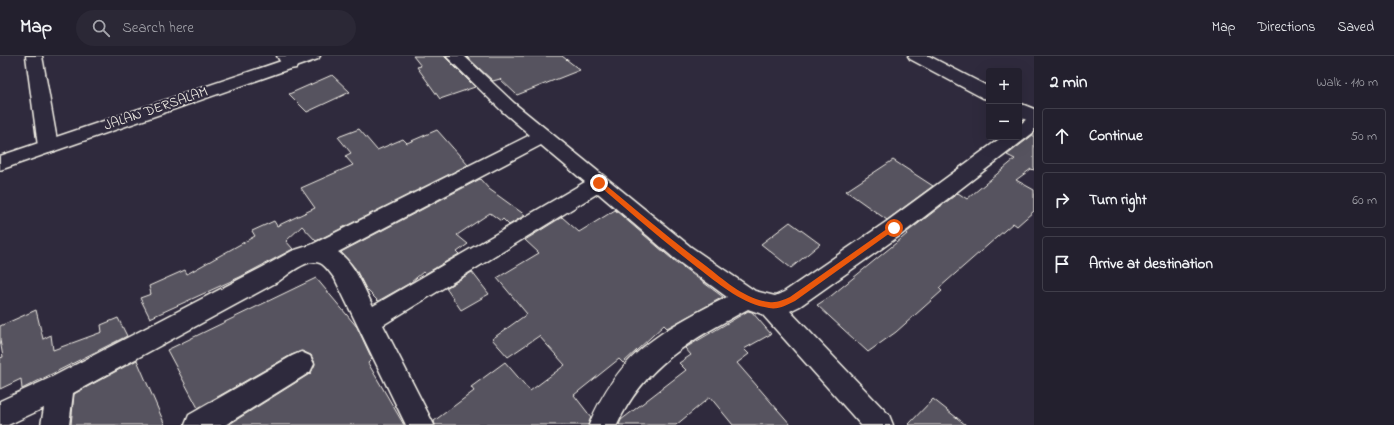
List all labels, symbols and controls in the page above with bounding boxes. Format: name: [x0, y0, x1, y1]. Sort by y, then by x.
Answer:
search box: [76, 10, 356, 46]
text: Map: [20, 14, 52, 41]
icon: search: [90, 17, 112, 39]
text: Search here: [122, 17, 194, 39]
text: Map: [1212, 17, 1235, 38]
text: Directions: [1257, 17, 1315, 38]
text: Saved: [1337, 17, 1374, 38]
map controls: [986, 68, 1022, 140]
button: +: [986, 68, 1022, 104]
text: 2 min: [1050, 70, 1087, 95]
text: Walk · 110 m: [1317, 73, 1378, 92]
street label: JALAN DERSALAM: [101, 81, 211, 137]
button: −: [986, 104, 1022, 140]
icon: ahead: [1051, 125, 1073, 147]
text: Continue: [1089, 125, 1143, 147]
text: 50 m: [1351, 127, 1377, 146]
route end: [590, 174, 608, 192]
icon: right: [1051, 189, 1073, 211]
text: Turn right: [1089, 189, 1147, 211]
text: 60 m: [1352, 191, 1377, 210]
route start: [885, 219, 903, 237]
icon: arrive: [1051, 253, 1073, 275]
text: Arrive at destination: [1089, 253, 1213, 275]

